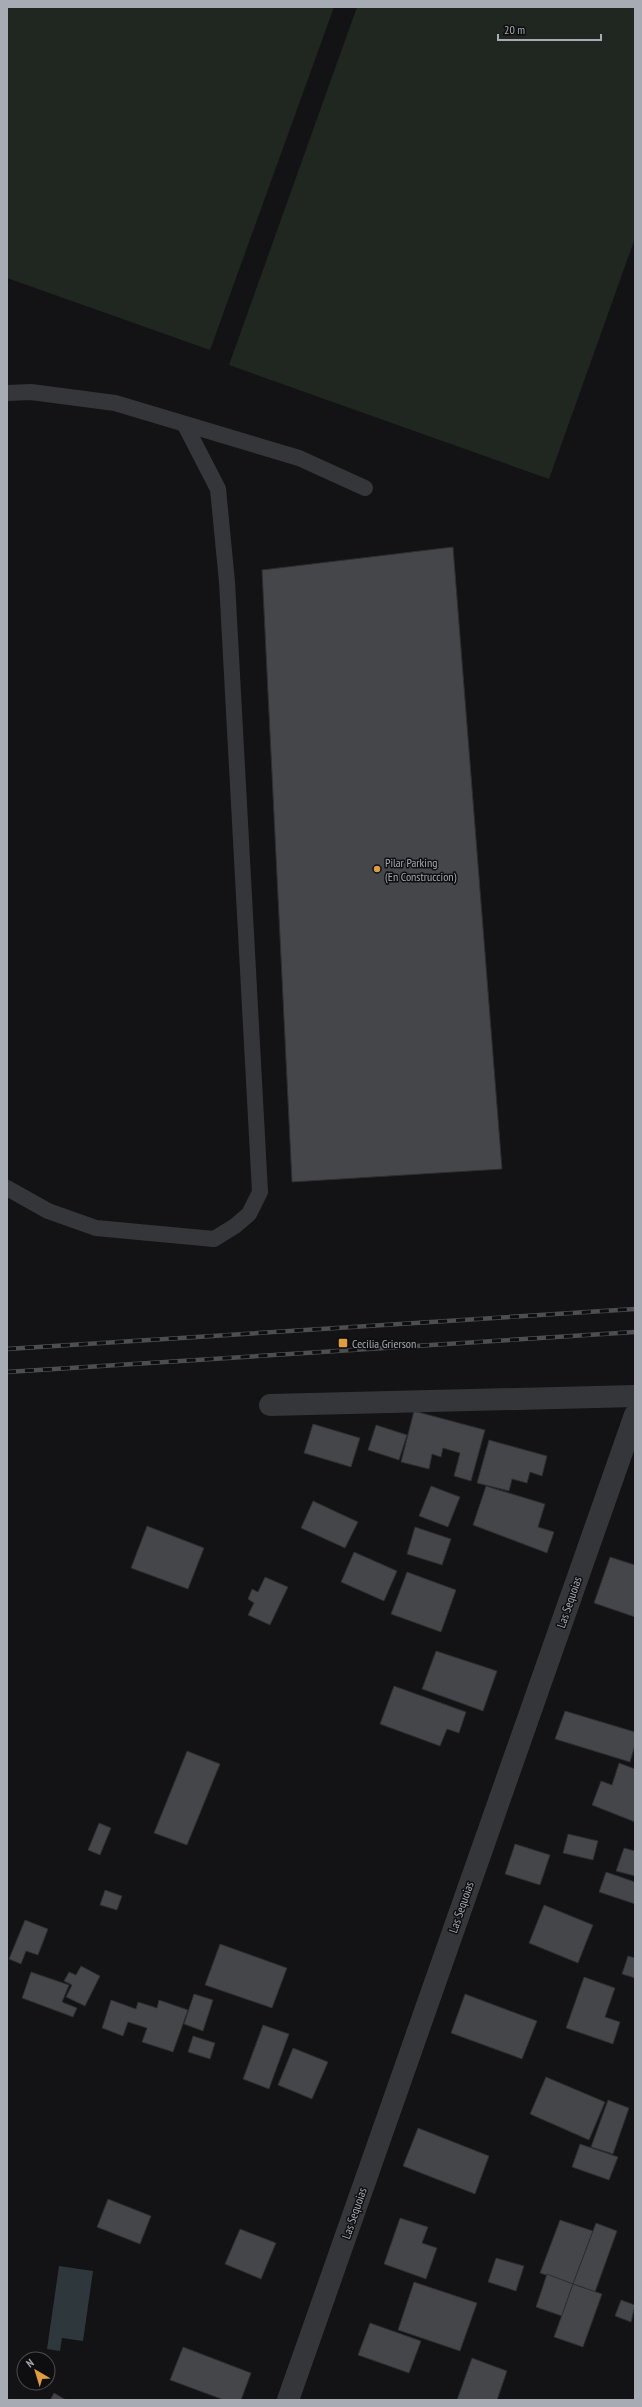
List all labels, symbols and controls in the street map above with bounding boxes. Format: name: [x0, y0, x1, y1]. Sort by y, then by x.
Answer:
scale bar: [498, 16, 601, 42]
text: 20 m: [504, 22, 525, 37]
place label: Pilar Parking (En Construccion): [385, 855, 457, 884]
marker: Pilar Parking (En Construccion): [372, 864, 382, 874]
place label: Cecilia Grierson: [352, 1336, 416, 1351]
marker: Cecilia Grierson: [337, 1337, 349, 1349]
street label: Las Sequoias: [553, 1574, 585, 1630]
street label: Las Sequoias: [445, 1879, 477, 1935]
street label: Las Sequoias: [338, 2185, 370, 2241]
north arrow: [16, 2351, 56, 2391]
text: N: [23, 2356, 37, 2370]

